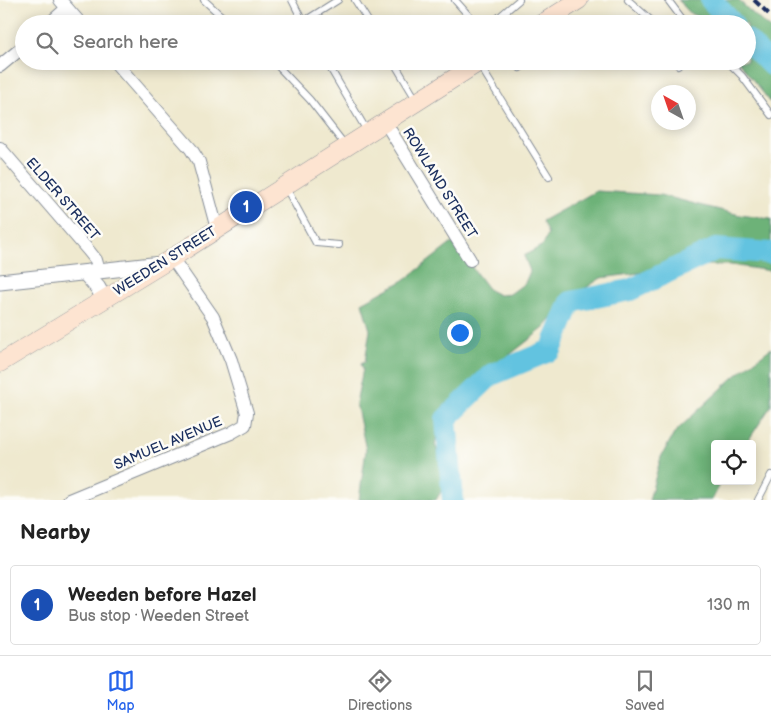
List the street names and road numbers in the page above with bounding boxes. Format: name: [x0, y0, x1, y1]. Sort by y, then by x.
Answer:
street label: ROWLAND STREET: [399, 125, 481, 242]
street label: ELDER STREET: [23, 154, 104, 244]
street label: WEEDEN STREET: [110, 222, 220, 300]
street label: SAMUEL AVENUE: [111, 413, 225, 473]

